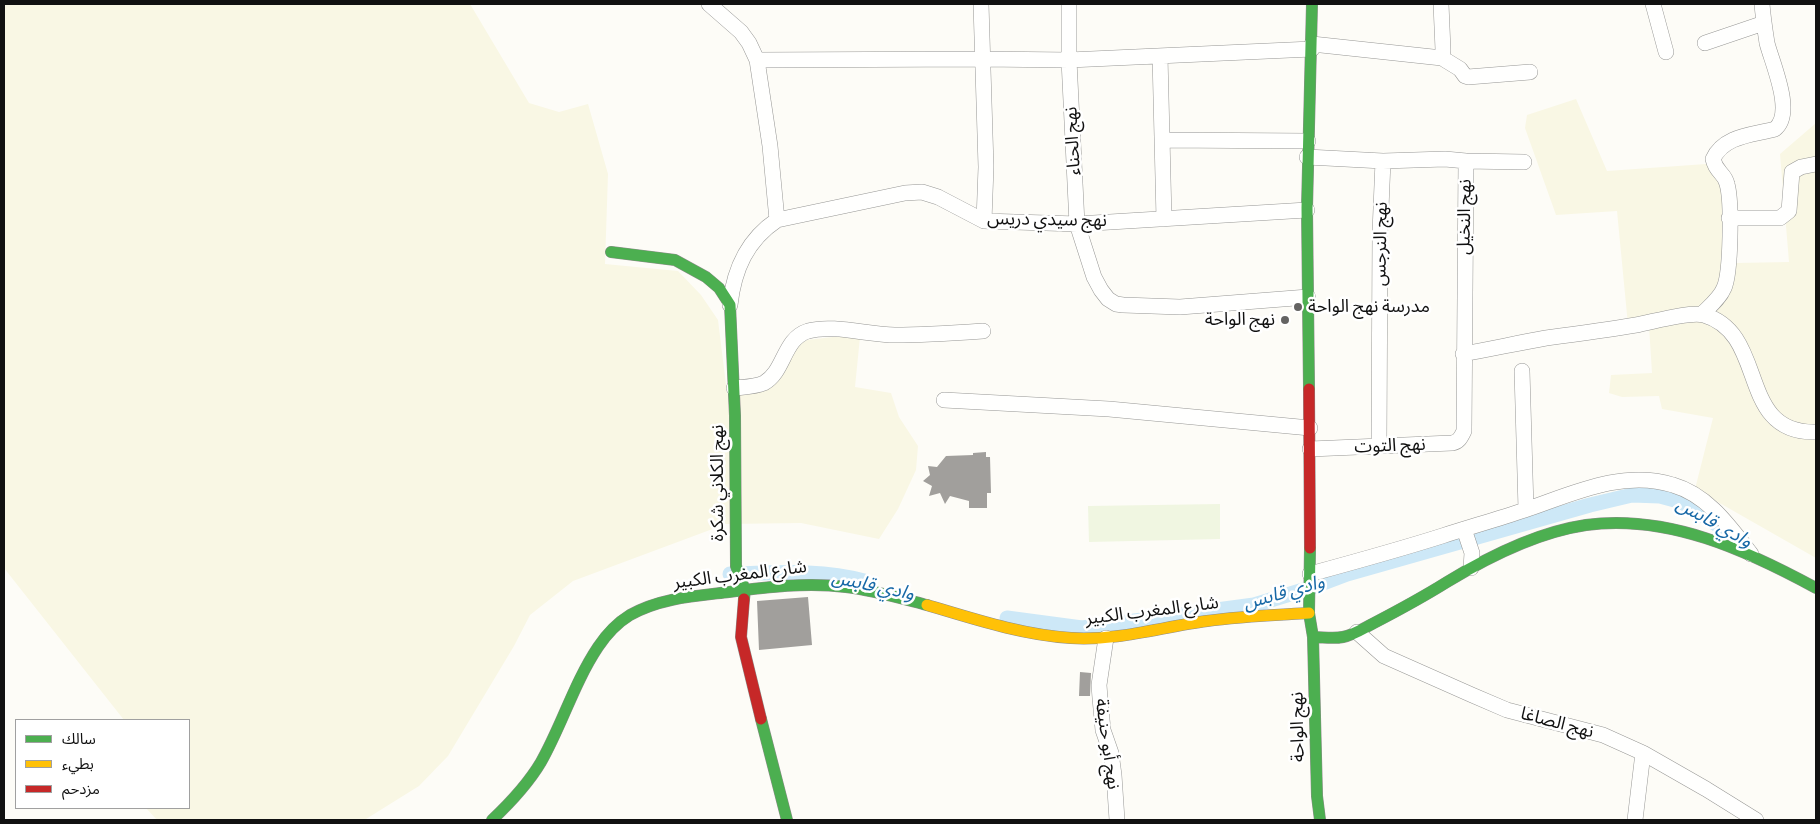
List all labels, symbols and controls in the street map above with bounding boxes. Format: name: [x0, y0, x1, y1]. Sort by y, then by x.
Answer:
street label: نهج الحناء: [1060, 106, 1086, 176]
street label: نهج النخيل: [1454, 179, 1476, 255]
street label: نهج النرجس: [1369, 202, 1393, 286]
street label: نهج سيدي دريس: [987, 208, 1107, 232]
place label: مدرسة نهج الواحة: [1308, 296, 1430, 318]
marker: مدرسة نهج الواحة: [1292, 301, 1304, 313]
place label: نهج الواحة: [1205, 309, 1275, 331]
marker: نهج الواحة: [1279, 314, 1291, 326]
street label: نهج الكلاني شكرة: [707, 425, 729, 541]
street label: نهج التوت: [1354, 434, 1426, 458]
water label: وادي قابس: [1672, 493, 1756, 553]
street label: شارع المغرب الكبير: [672, 556, 808, 594]
water label: وادي قابس: [830, 566, 916, 606]
water label: وادي قابس: [1241, 571, 1327, 615]
street label: شارع المغرب الكبير: [1084, 592, 1220, 630]
street label: نهج الواحة: [1287, 692, 1309, 762]
street label: نهج أبو حنيفة: [1090, 697, 1124, 791]
street label: نهج الصاغا: [1518, 703, 1596, 743]
legend: [15, 719, 190, 809]
text: سالك: [62, 730, 96, 748]
text: بطيء: [62, 755, 94, 773]
text: مزدحم: [62, 780, 100, 798]

